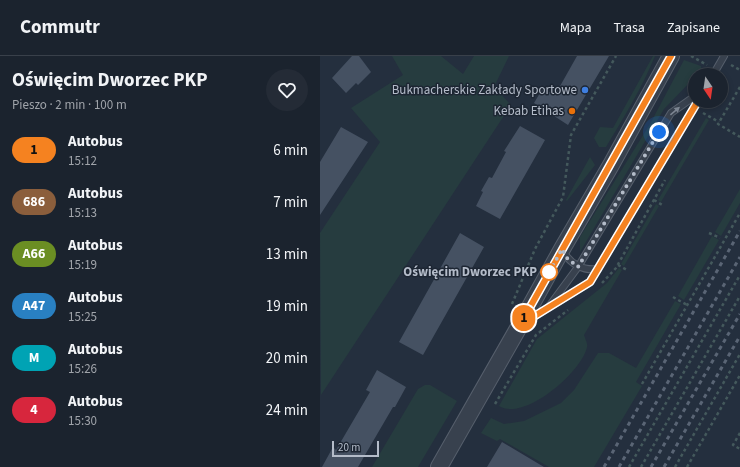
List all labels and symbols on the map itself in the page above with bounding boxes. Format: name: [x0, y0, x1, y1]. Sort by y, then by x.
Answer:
north arrow: [688, 68, 728, 108]
place label: Bukmacherskie Zakłady Sportowe: [392, 81, 577, 99]
marker: Bukmacherskie Zakłady Sportowe: [580, 85, 590, 95]
place label: Kebab Etihas: [494, 102, 565, 120]
marker: Kebab Etihas: [567, 106, 577, 116]
one-way arrow: [670, 107, 680, 115]
your location: [649, 122, 669, 142]
place label: Oświęcim Dworzec PKP: [403, 263, 537, 281]
marker: Oświęcim Dworzec PKP: [540, 263, 558, 281]
line badge: 1: [511, 305, 537, 331]
scale bar: [332, 439, 379, 458]

